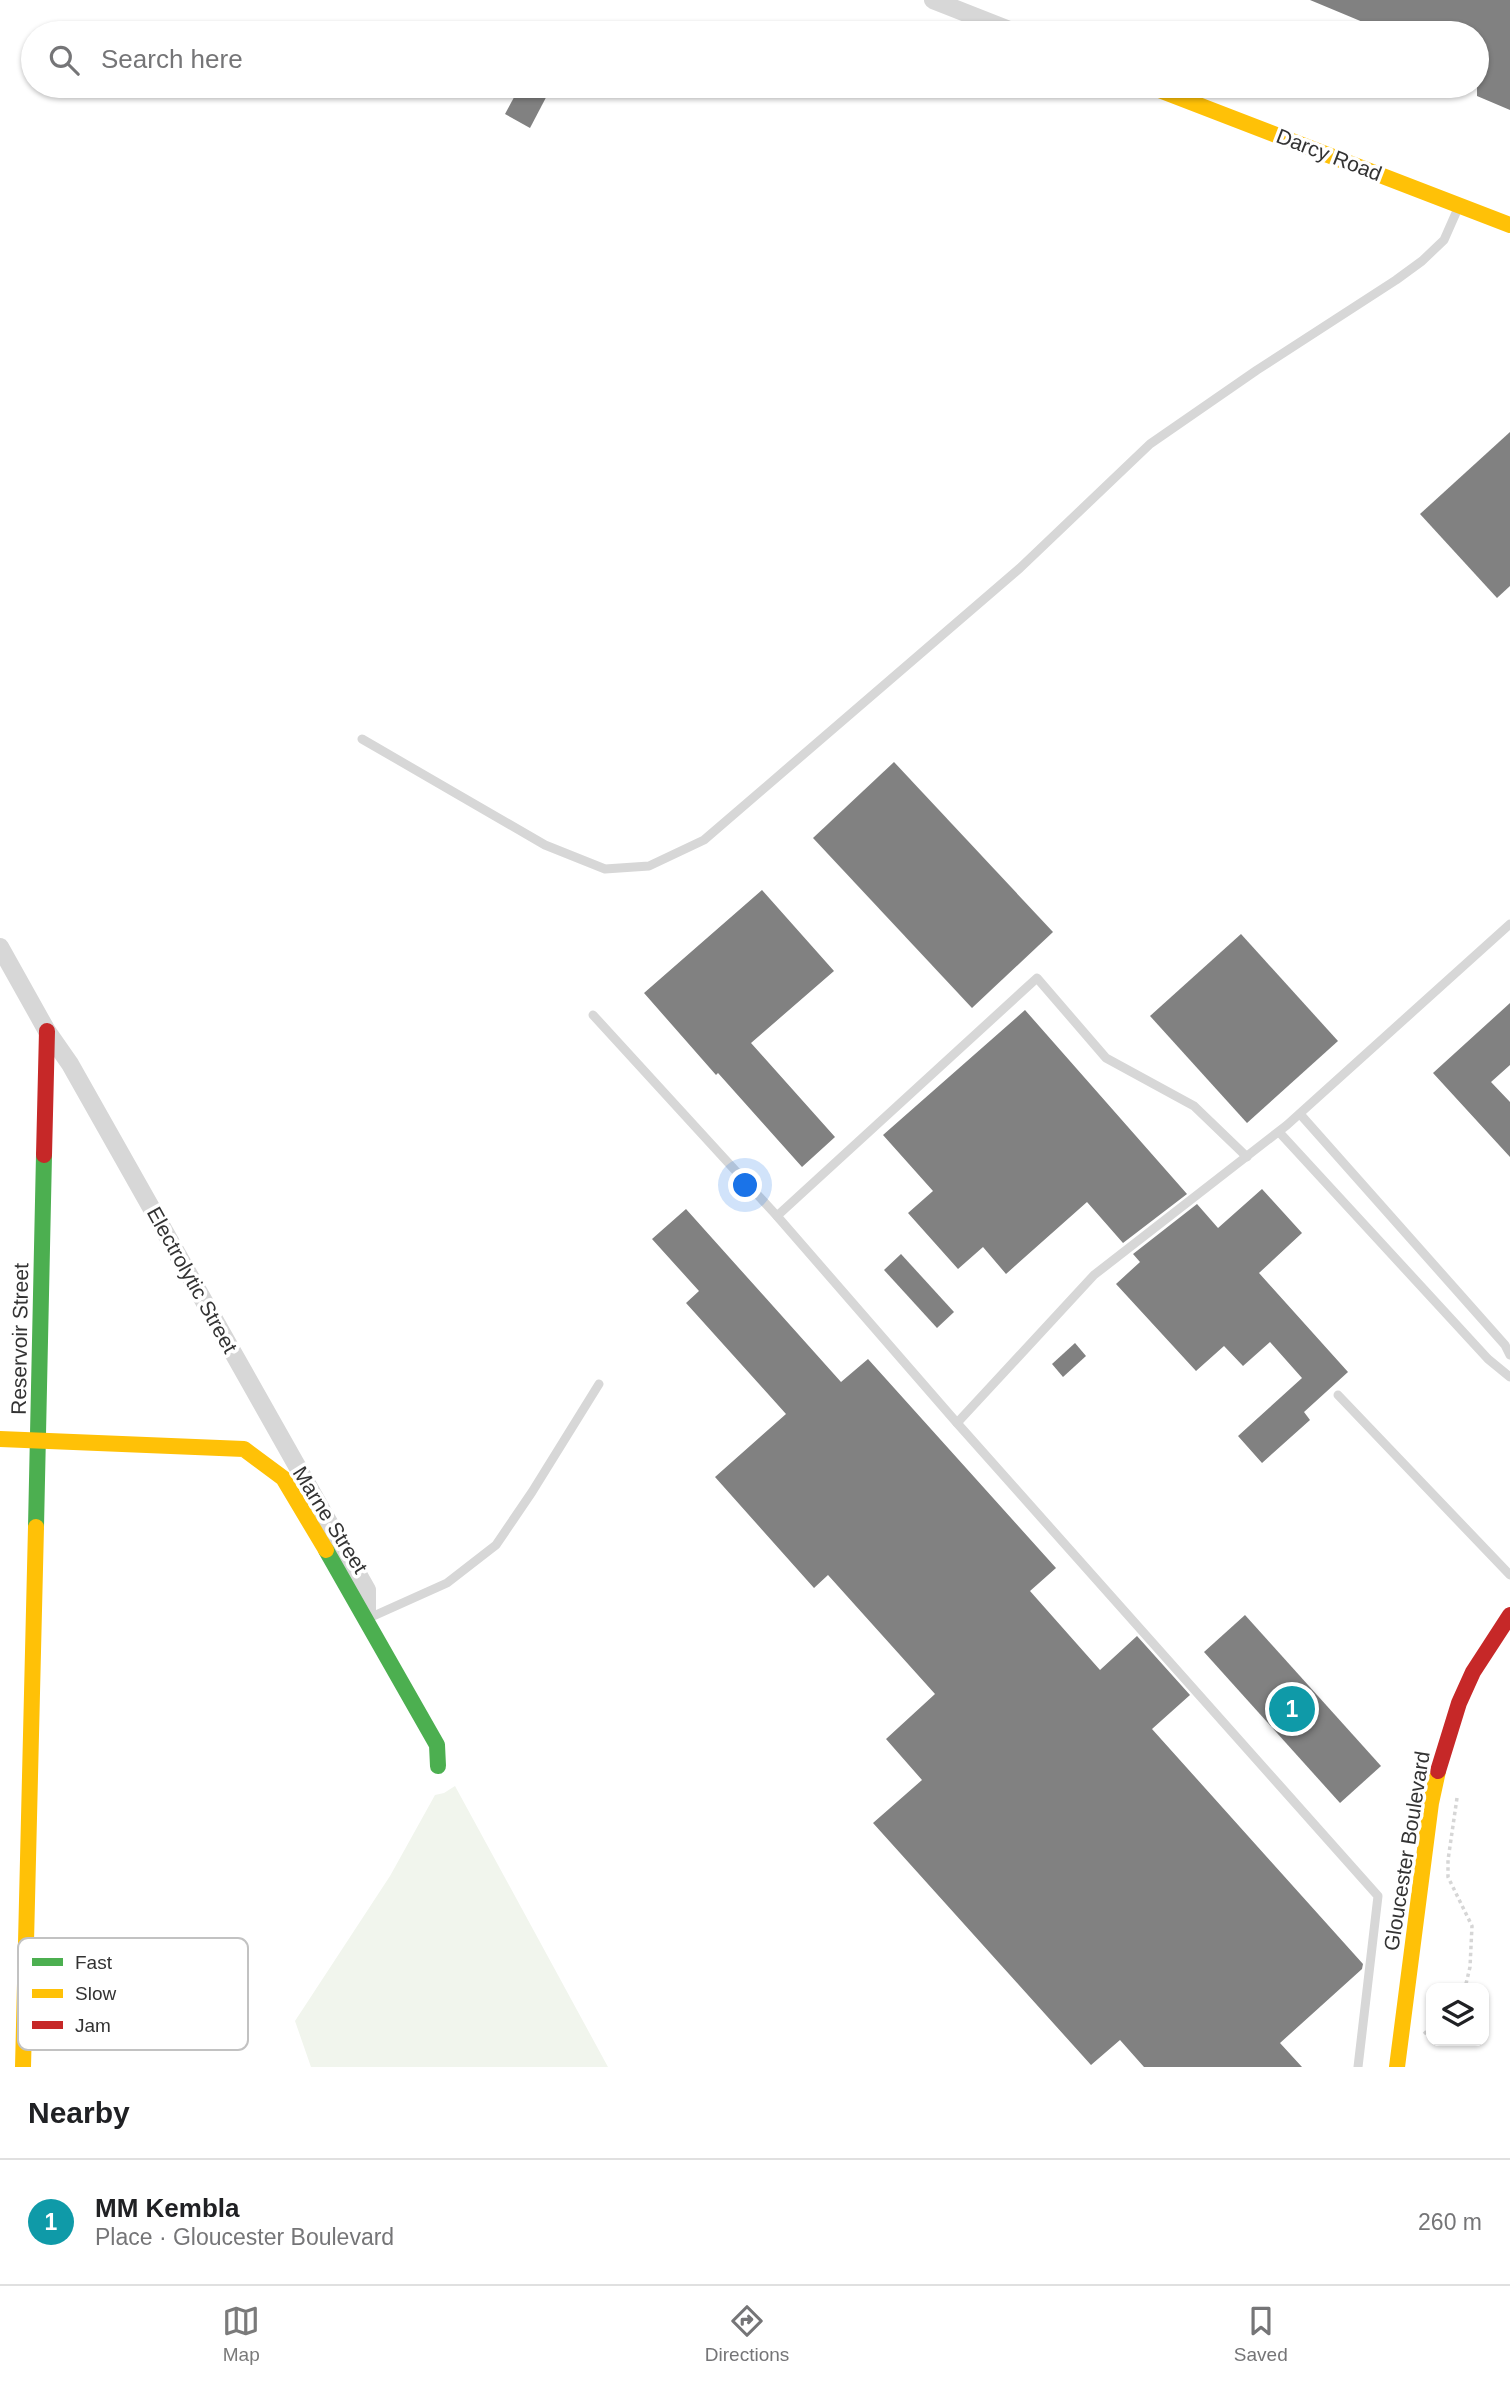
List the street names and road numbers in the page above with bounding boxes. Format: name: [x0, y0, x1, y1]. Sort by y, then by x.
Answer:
street label: Darcy Road: [1273, 124, 1385, 185]
street label: Electrolytic Street: [143, 1203, 242, 1357]
street label: Reservoir Street: [7, 1263, 32, 1415]
street label: Marne Street: [289, 1462, 372, 1577]
street label: Gloucester Boulevard: [1379, 1749, 1434, 1952]

